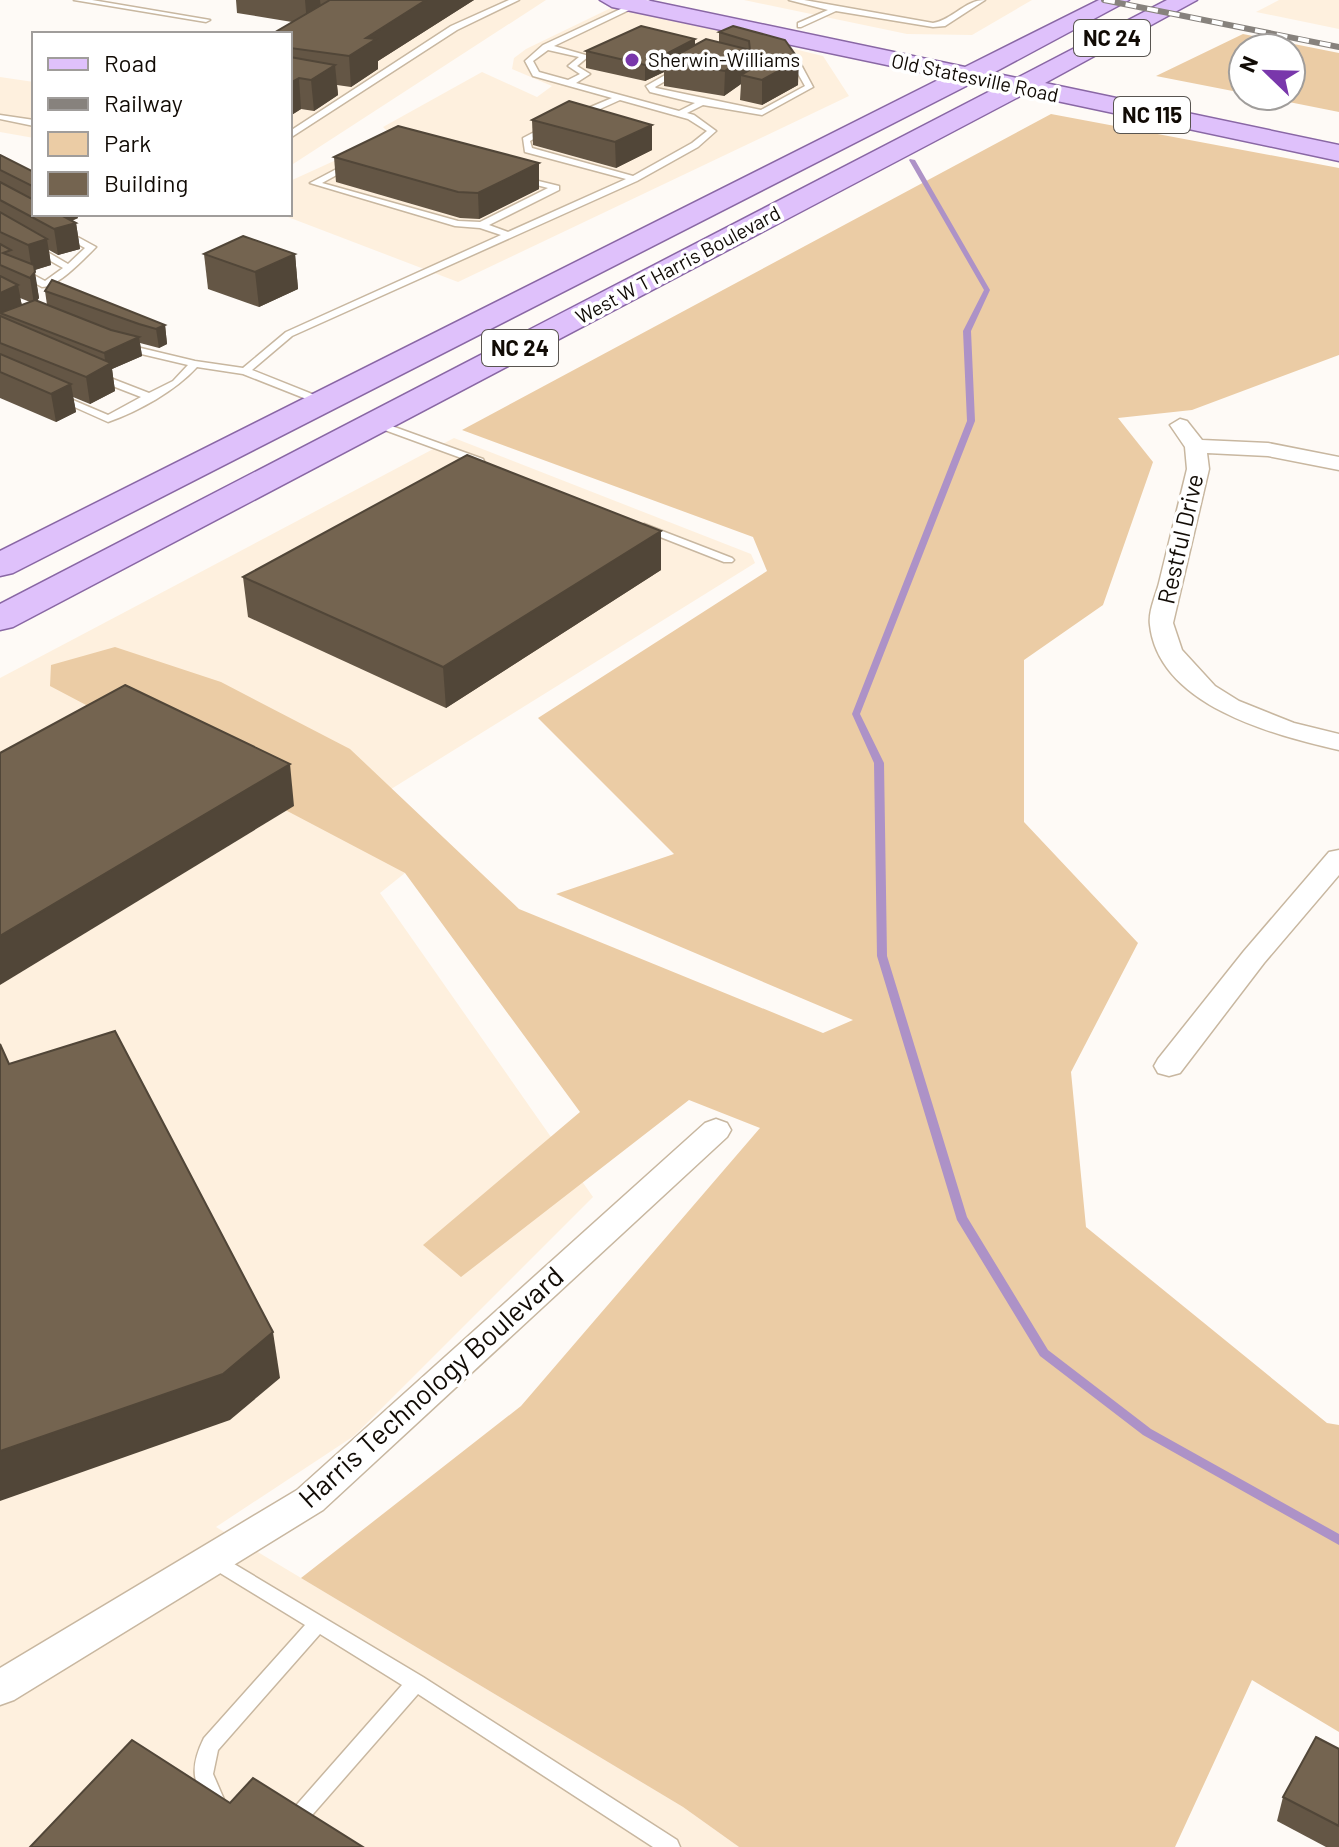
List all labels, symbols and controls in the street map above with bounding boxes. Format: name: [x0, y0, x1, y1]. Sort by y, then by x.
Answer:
road number: NC 24: [1074, 20, 1150, 56]
legend: [32, 32, 292, 216]
north arrow: [1227, 32, 1307, 112]
place label: Sherwin-Williams: [648, 47, 800, 71]
text: Road: [104, 48, 157, 77]
street label: Old Statesville Road: [889, 48, 1061, 106]
marker: Sherwin-Williams: [623, 51, 641, 69]
text: N: [1233, 52, 1262, 76]
text: Railway: [104, 88, 183, 117]
road number: NC 115: [1114, 97, 1190, 133]
text: Park: [104, 128, 151, 157]
text: Building: [104, 168, 188, 197]
street label: West W T Harris Boulevard: [571, 200, 784, 328]
road number: NC 24: [482, 330, 558, 366]
street label: Restful Drive: [1150, 471, 1209, 607]
street label: Harris Technology Boulevard: [291, 1258, 570, 1514]

